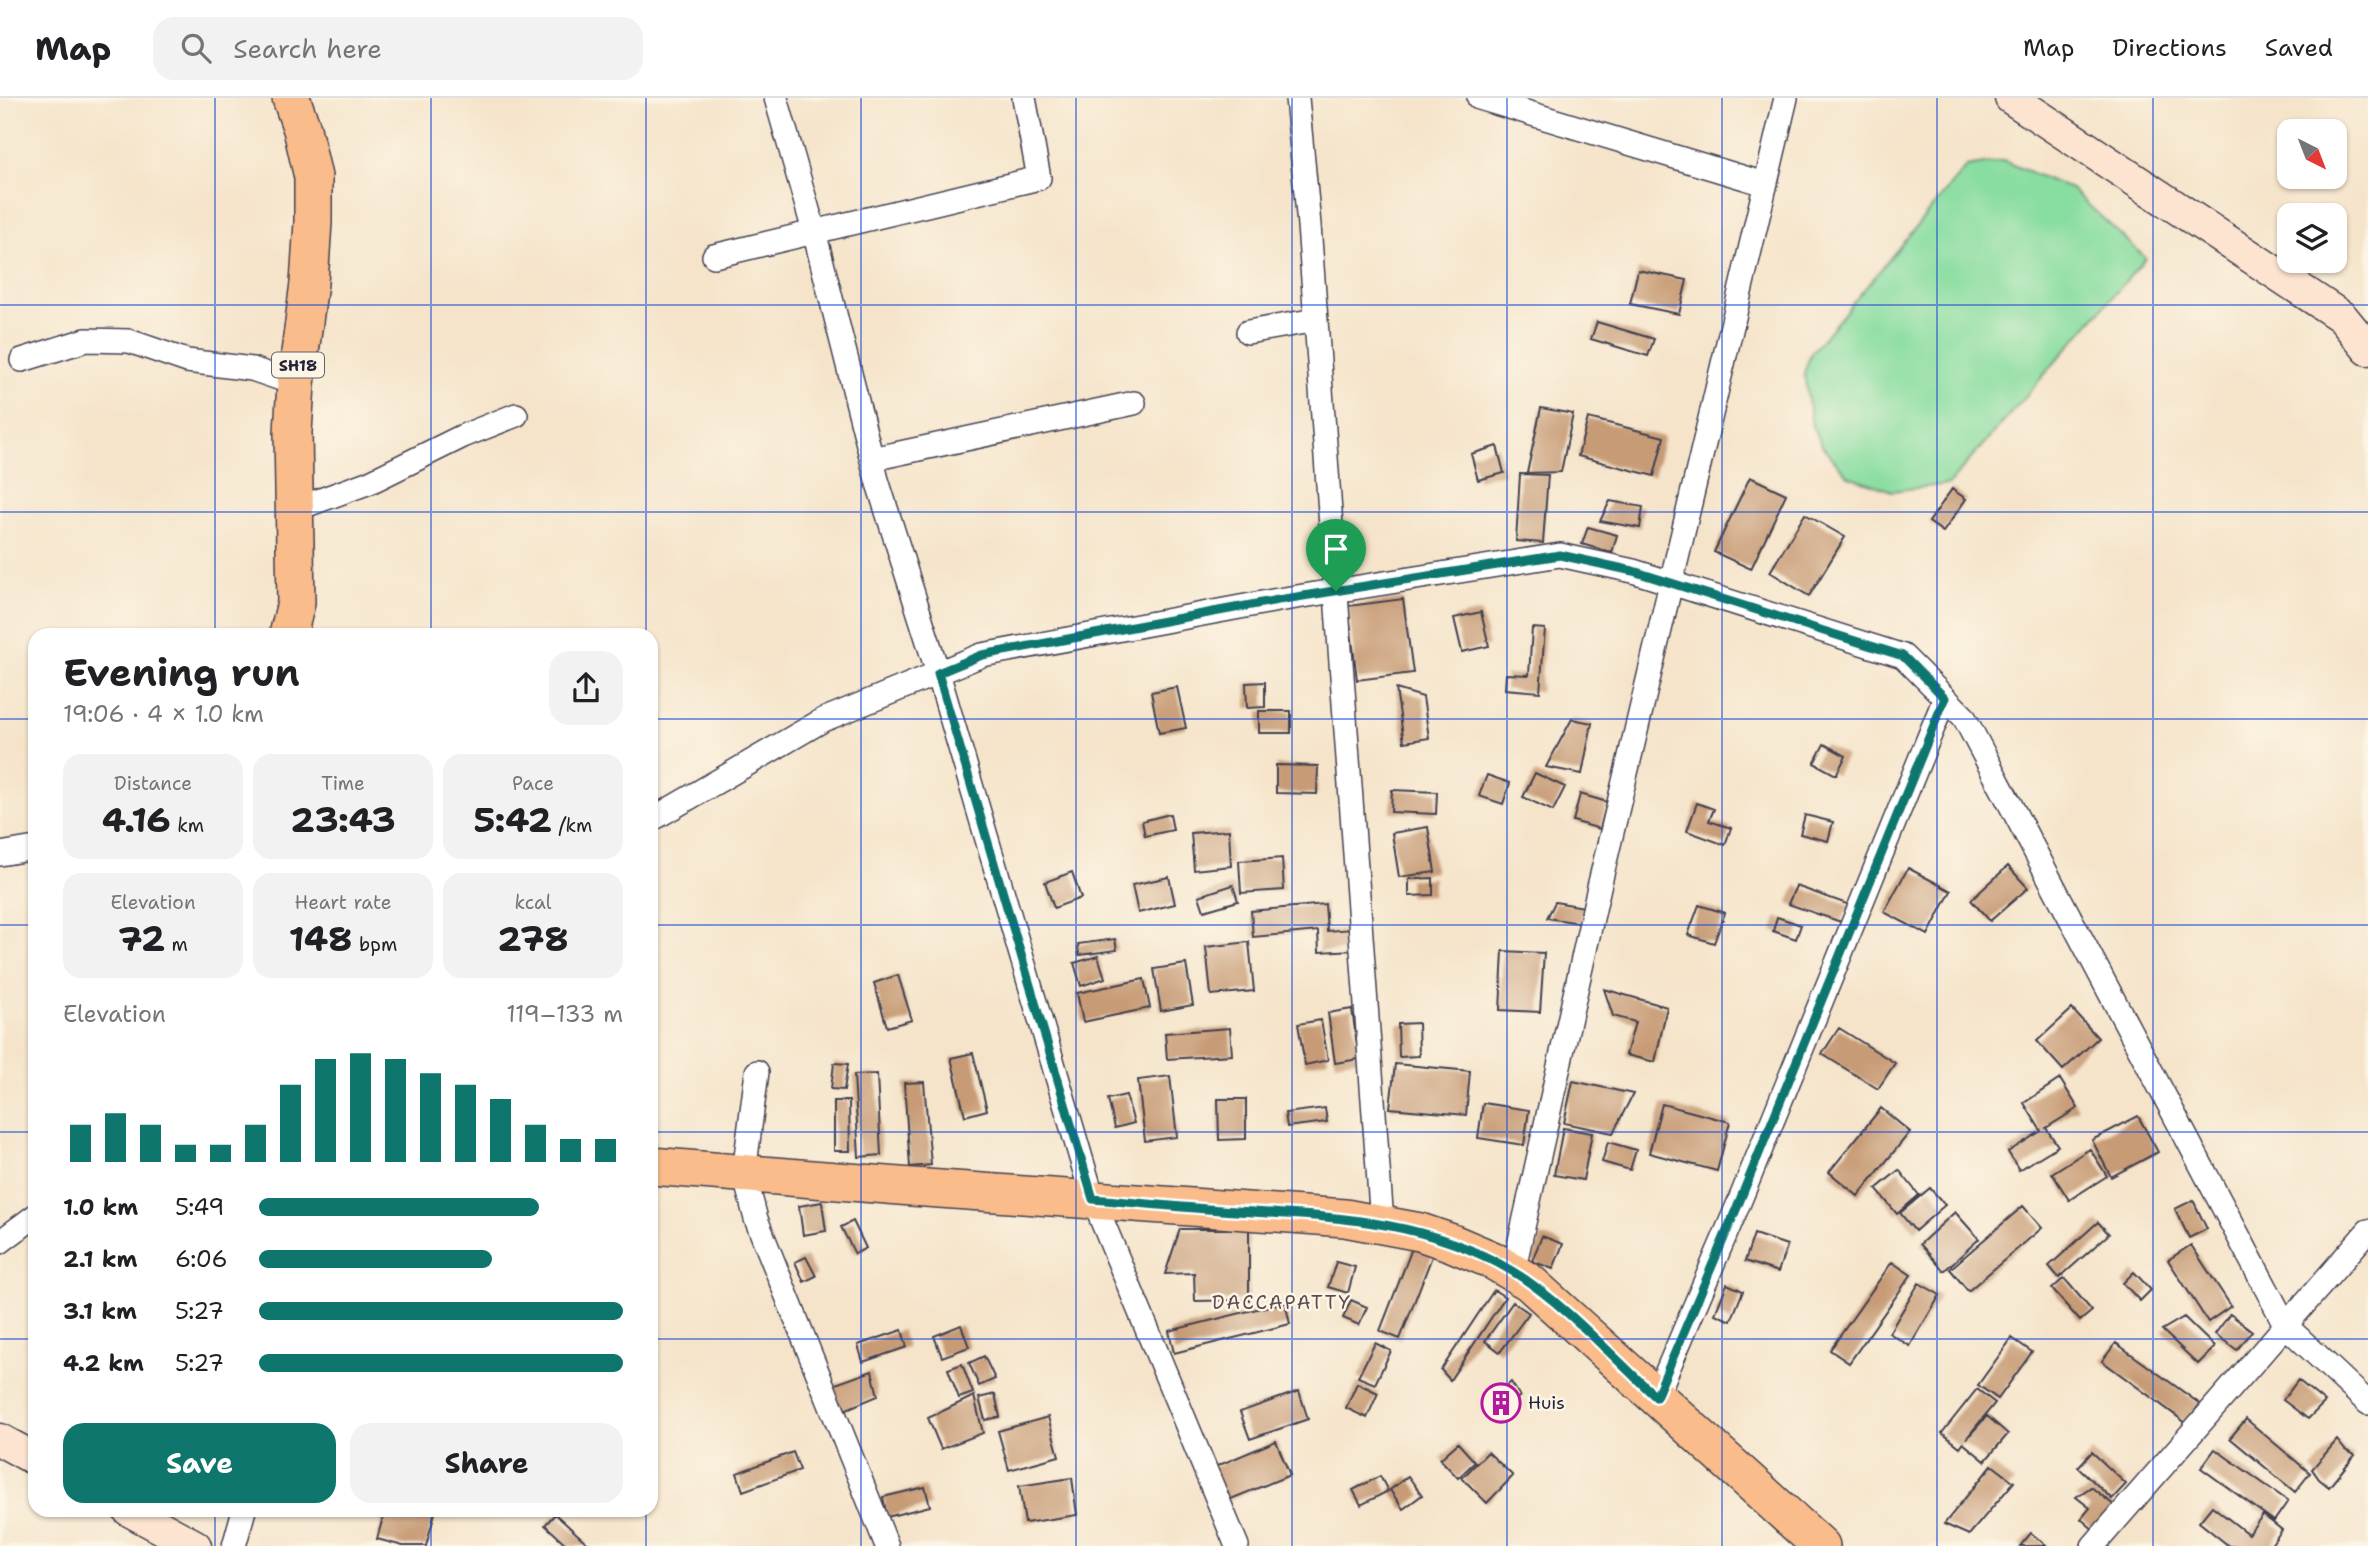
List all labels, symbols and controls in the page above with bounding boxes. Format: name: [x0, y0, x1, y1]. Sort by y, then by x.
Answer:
search box: [153, 17, 643, 80]
text: Map: [35, 26, 111, 71]
icon: search: [177, 29, 215, 67]
text: Search here: [233, 31, 382, 66]
text: Map: [2023, 32, 2074, 64]
text: Directions: [2112, 32, 2227, 64]
text: Saved: [2265, 32, 2333, 64]
north arrow: [2277, 119, 2347, 189]
map controls: [2277, 119, 2347, 273]
button: layers: [2277, 203, 2347, 273]
road number: SH18: [272, 353, 324, 378]
pin: [1306, 519, 1366, 591]
icon: arrive: [1317, 530, 1355, 568]
text: Evening run: [63, 647, 300, 698]
button: share: [549, 651, 623, 725]
text: 19:06 · 4 × 1.0 km: [63, 699, 264, 729]
text: Distance: [114, 771, 192, 796]
text: Time: [321, 771, 365, 796]
text: Pace: [512, 771, 554, 796]
text: 4.16: [102, 796, 171, 843]
text: 23:43: [290, 796, 396, 843]
text: 5:42: [474, 796, 552, 843]
text: km: [171, 813, 204, 838]
text: /km: [552, 813, 592, 838]
text: Elevation: [110, 890, 196, 915]
text: Heart rate: [295, 890, 391, 915]
text: kcal: [515, 890, 551, 915]
text: 72: [118, 915, 165, 962]
text: 148: [289, 915, 353, 962]
text: 278: [497, 915, 569, 962]
text: m: [165, 932, 188, 957]
text: bpm: [353, 932, 397, 957]
text: Elevation: [63, 999, 166, 1029]
text: 119–133 m: [506, 999, 623, 1029]
text: 1.0 km: [63, 1192, 138, 1222]
text: 5:49: [175, 1192, 224, 1222]
text: 2.1 km: [63, 1244, 137, 1274]
text: 6:06: [175, 1244, 228, 1274]
district label: DACCAPATTY: [1212, 1290, 1352, 1315]
text: 3.1 km: [63, 1296, 137, 1326]
text: 5:27: [175, 1296, 224, 1326]
text: 4.2 km: [63, 1348, 144, 1378]
text: 5:27: [175, 1348, 224, 1378]
building icon: Huis: [1480, 1382, 1522, 1424]
place label: Huis: [1528, 1391, 1565, 1415]
button: Save: [63, 1423, 336, 1503]
button: Share: [350, 1423, 623, 1503]

